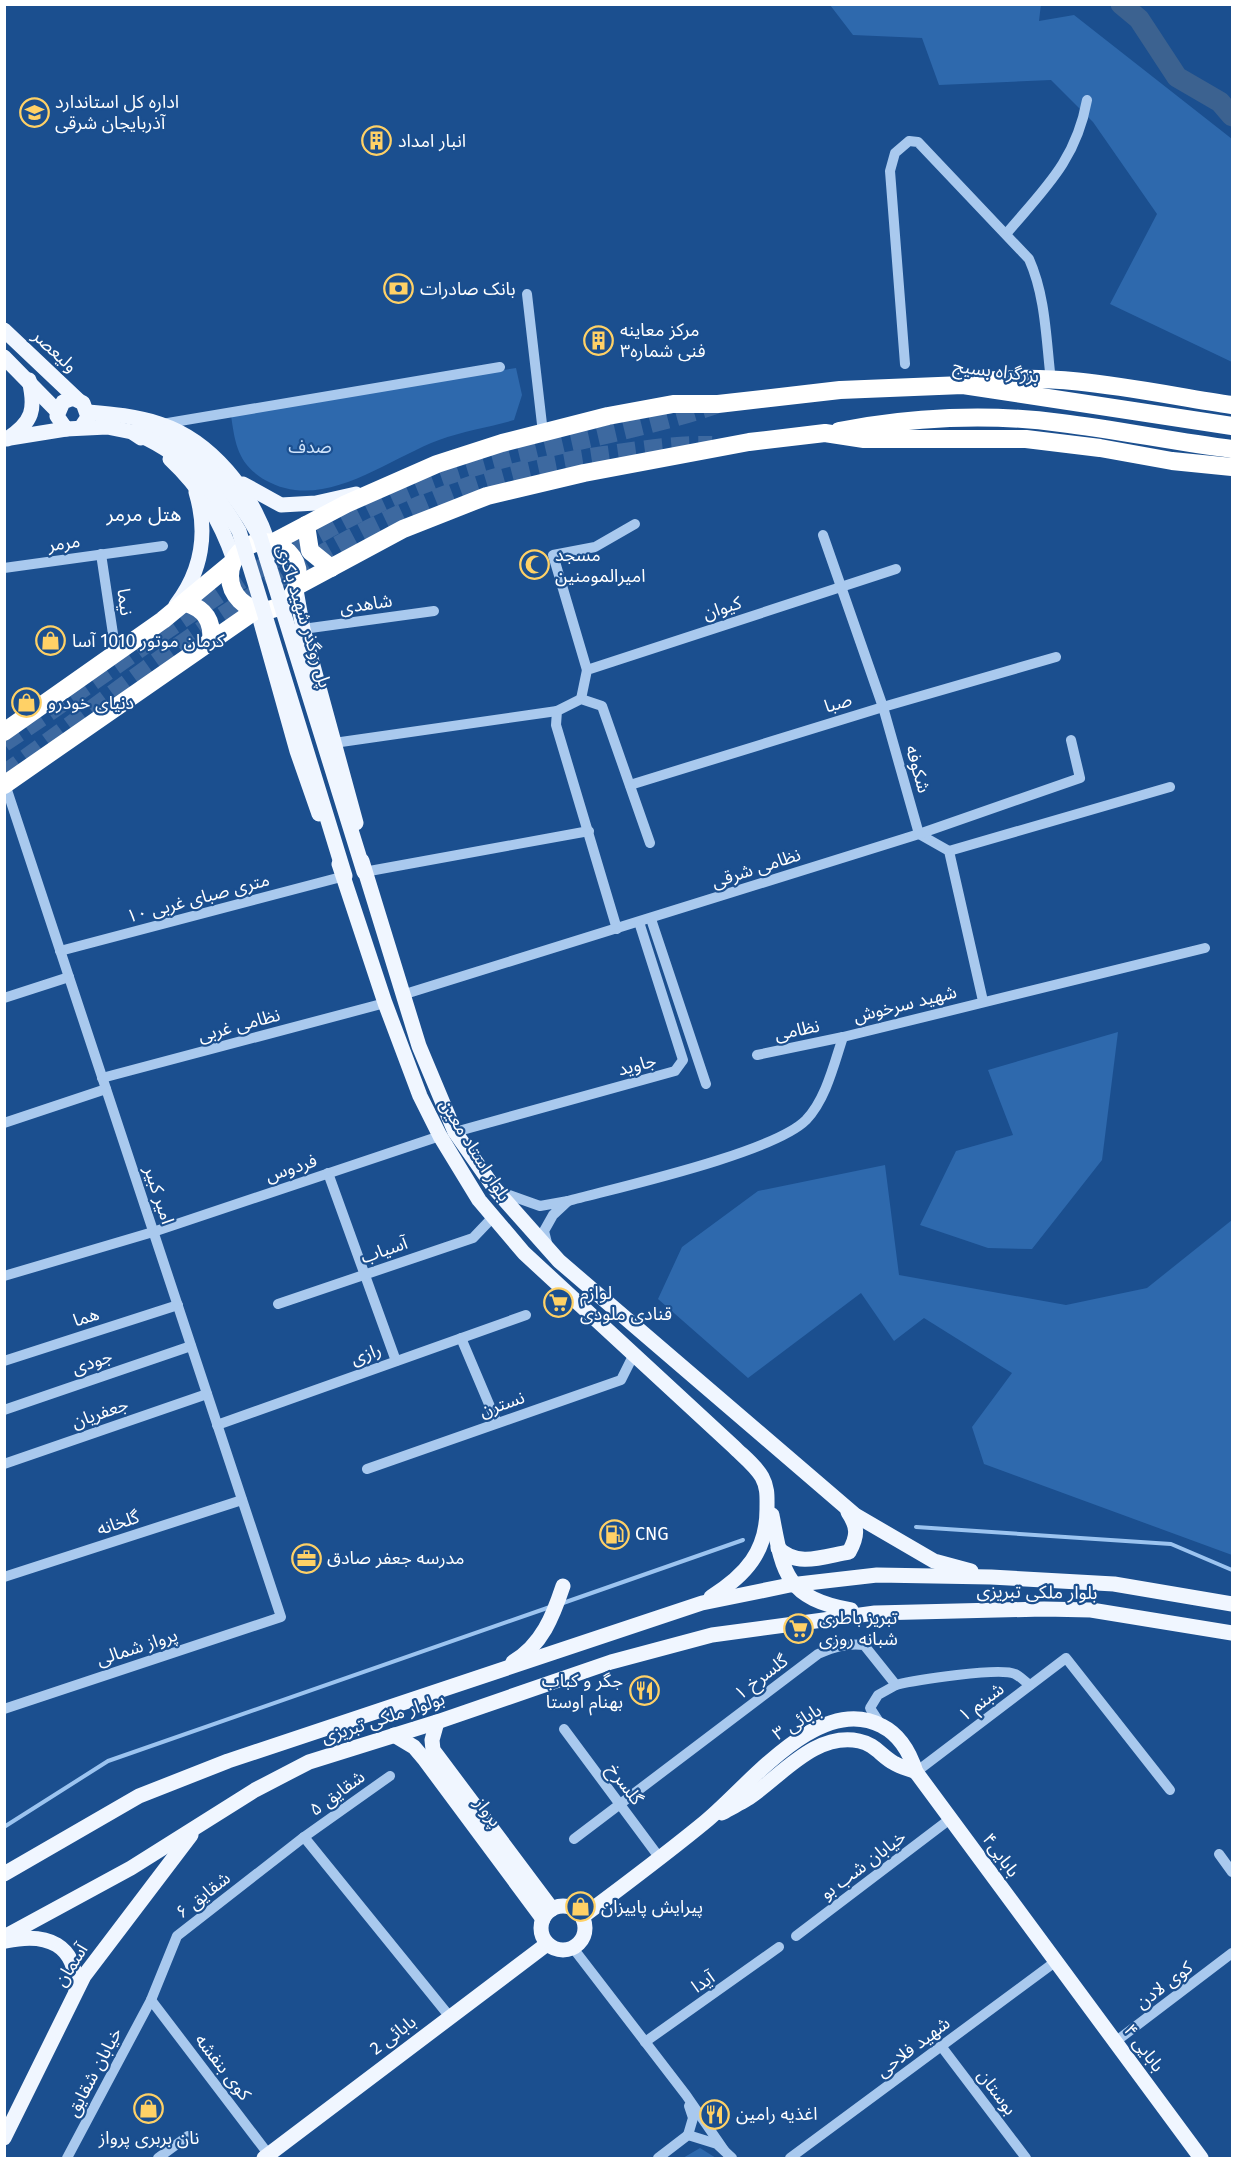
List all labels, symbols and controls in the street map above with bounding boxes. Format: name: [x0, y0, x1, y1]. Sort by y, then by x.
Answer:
place label: اداره کل استاندارد آذربایجان شرقی: [55, 91, 179, 134]
school or university icon: اداره کل استاندارد آذربایجان شرقی: [18, 96, 50, 128]
building icon: انبار امداد: [361, 125, 393, 157]
place label: انبار امداد: [398, 130, 466, 152]
bank icon: بانک صادرات: [383, 273, 415, 305]
place label: بانک صادرات: [420, 278, 516, 300]
place label: مرکز معاینه فنی شماره۳: [620, 319, 705, 362]
street label: ولیعصر: [27, 324, 82, 377]
building icon: مرکز معاینه فنی شماره۳: [583, 324, 615, 356]
street label: بزرگراه بسیج: [951, 355, 1040, 389]
park label: صدف: [288, 436, 332, 458]
district label: هتل مرمر: [106, 502, 181, 526]
street label: مرمر: [45, 530, 82, 556]
street label: پل روگذر شهید باکری: [272, 542, 336, 690]
place label: مسجد امیرالمومنین: [555, 544, 645, 587]
mosque icon: مسجد امیرالمومنین: [518, 549, 550, 581]
street label: نیما: [112, 587, 138, 617]
street label: شاهدی: [338, 589, 394, 619]
street label: کیوان: [700, 591, 745, 625]
shop icon: کرمان موتور 1010 آسا: [35, 625, 67, 657]
place label: کرمان موتور 1010 آسا: [72, 630, 225, 652]
shop icon: دنیای خودرو: [11, 687, 43, 719]
street label: صبا: [822, 688, 854, 718]
place label: دنیای خودرو: [48, 692, 134, 714]
street label: شکوفه: [901, 743, 935, 795]
street label: نظامی شرقی: [709, 843, 803, 893]
street label: ۱۰ متری صبای غربی: [124, 868, 272, 928]
street label: شهید سرخوش: [851, 981, 959, 1027]
street label: نظامی غربی: [196, 1003, 282, 1047]
street label: نظامی: [772, 1015, 822, 1045]
street label: جاوید: [615, 1049, 659, 1081]
street label: بلوار استاد معین: [435, 1095, 515, 1205]
street label: فردوس: [262, 1149, 320, 1187]
street label: امیر کبیر: [139, 1162, 179, 1227]
street label: آسیاب: [358, 1232, 411, 1268]
place label: لوازم قنادی ملودی: [580, 1282, 672, 1325]
supermarket icon: لوازم قنادی ملودی: [543, 1287, 575, 1319]
street label: هما: [70, 1303, 102, 1331]
street label: رازی: [348, 1338, 384, 1370]
street label: جودی: [69, 1345, 115, 1379]
street label: نسترن: [477, 1386, 527, 1422]
street label: جعفریان: [69, 1393, 131, 1433]
street label: گلخانه: [94, 1506, 142, 1540]
fuel station icon: CNG: [598, 1518, 630, 1550]
place label: CNG: [635, 1523, 669, 1545]
office icon: مدرسه جعفر صادق: [290, 1542, 322, 1574]
place label: مدرسه جعفر صادق: [327, 1547, 465, 1569]
street label: بلوار ملکى تبریزى: [976, 1580, 1098, 1604]
place label: تبریز باطری شبانه روزی: [819, 1607, 898, 1650]
supermarket icon: تبریز باطری شبانه روزی: [782, 1612, 814, 1644]
street label: پرواز شمالی: [94, 1624, 180, 1671]
street label: گلسرخ ۱: [730, 1649, 794, 1706]
place label: جگر و کباب بهنام اوستا: [542, 1670, 623, 1716]
restaurant icon: جگر و کباب بهنام اوستا: [628, 1675, 660, 1707]
street label: شبنم ۱: [954, 1678, 1009, 1728]
street label: بولوار ملکی تبریزی: [318, 1688, 448, 1748]
street label: بابائی ۳: [768, 1699, 826, 1745]
street label: گلسرخ: [601, 1759, 648, 1811]
street label: شقایق ۵: [305, 1766, 369, 1820]
street label: پرواز: [469, 1792, 506, 1831]
street label: خیابان شب بو: [816, 1826, 910, 1904]
street label: بابایی۴: [978, 1829, 1024, 1881]
street label: شقایق ۶: [171, 1867, 235, 1923]
shop icon: پیرایش پاییزان: [564, 1891, 596, 1923]
place label: پیرایش پاییزان: [601, 1896, 703, 1918]
street label: آسمان: [49, 1939, 93, 1990]
street label: کوی لادن: [1131, 1956, 1197, 2014]
street label: آیدا: [687, 1966, 719, 1998]
street label: بابائی 2: [366, 2011, 420, 2059]
street label: شهید فلاحی: [872, 2012, 954, 2082]
street label: بابایی ۴: [1119, 2020, 1169, 2076]
street label: خیابان شقایق: [61, 2024, 127, 2120]
street label: کوی بنفشه: [190, 2029, 256, 2105]
street label: بوستان: [973, 2065, 1021, 2119]
shop icon: نان بربری پرواز: [133, 2093, 165, 2125]
restaurant icon: اغذیه رامین: [699, 2098, 731, 2130]
place label: اغذیه رامین: [736, 2103, 818, 2125]
place label: نان بربری پرواز: [98, 2127, 199, 2149]

